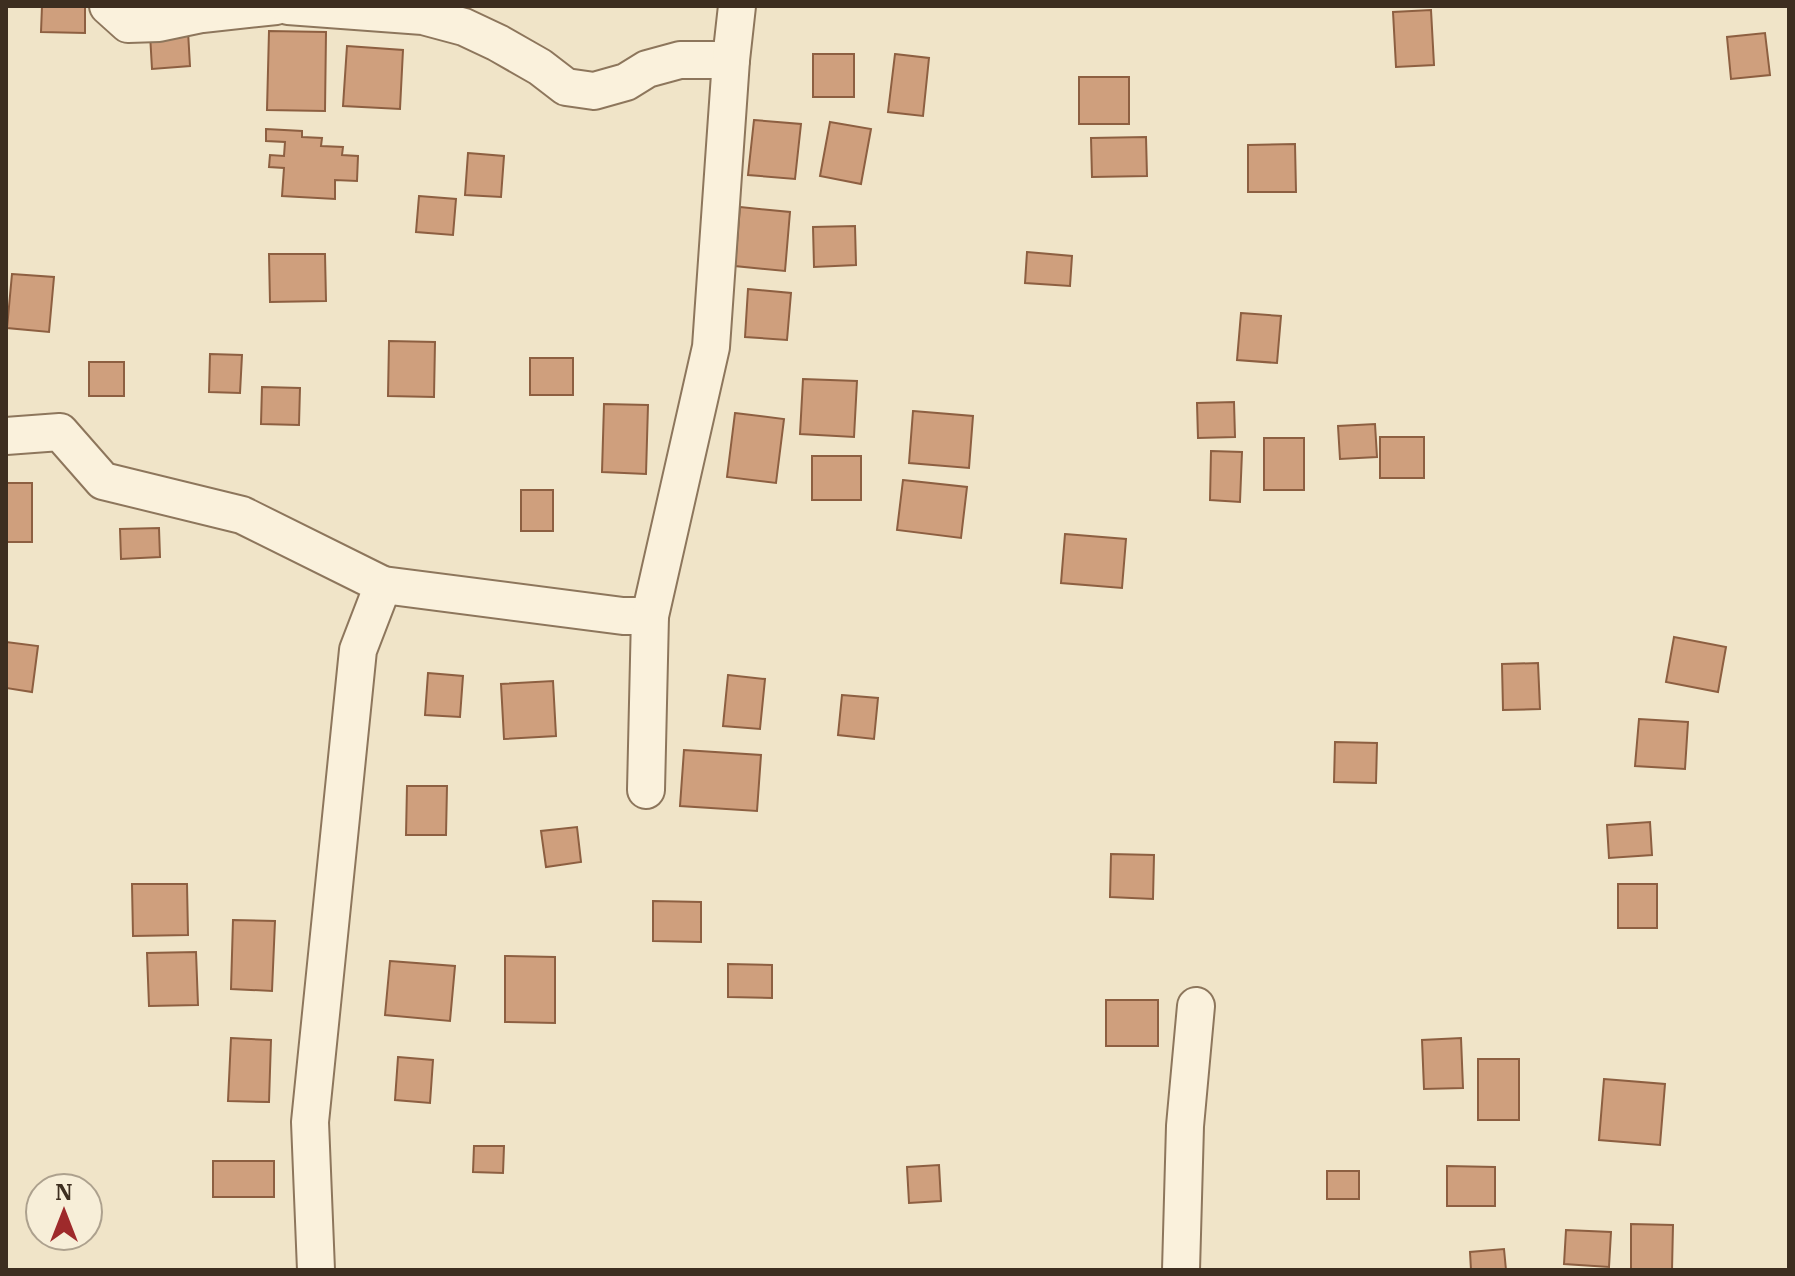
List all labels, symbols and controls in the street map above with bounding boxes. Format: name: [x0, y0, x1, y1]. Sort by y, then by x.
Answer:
north arrow: [24, 1172, 104, 1252]
text: N: [55, 1177, 73, 1206]

